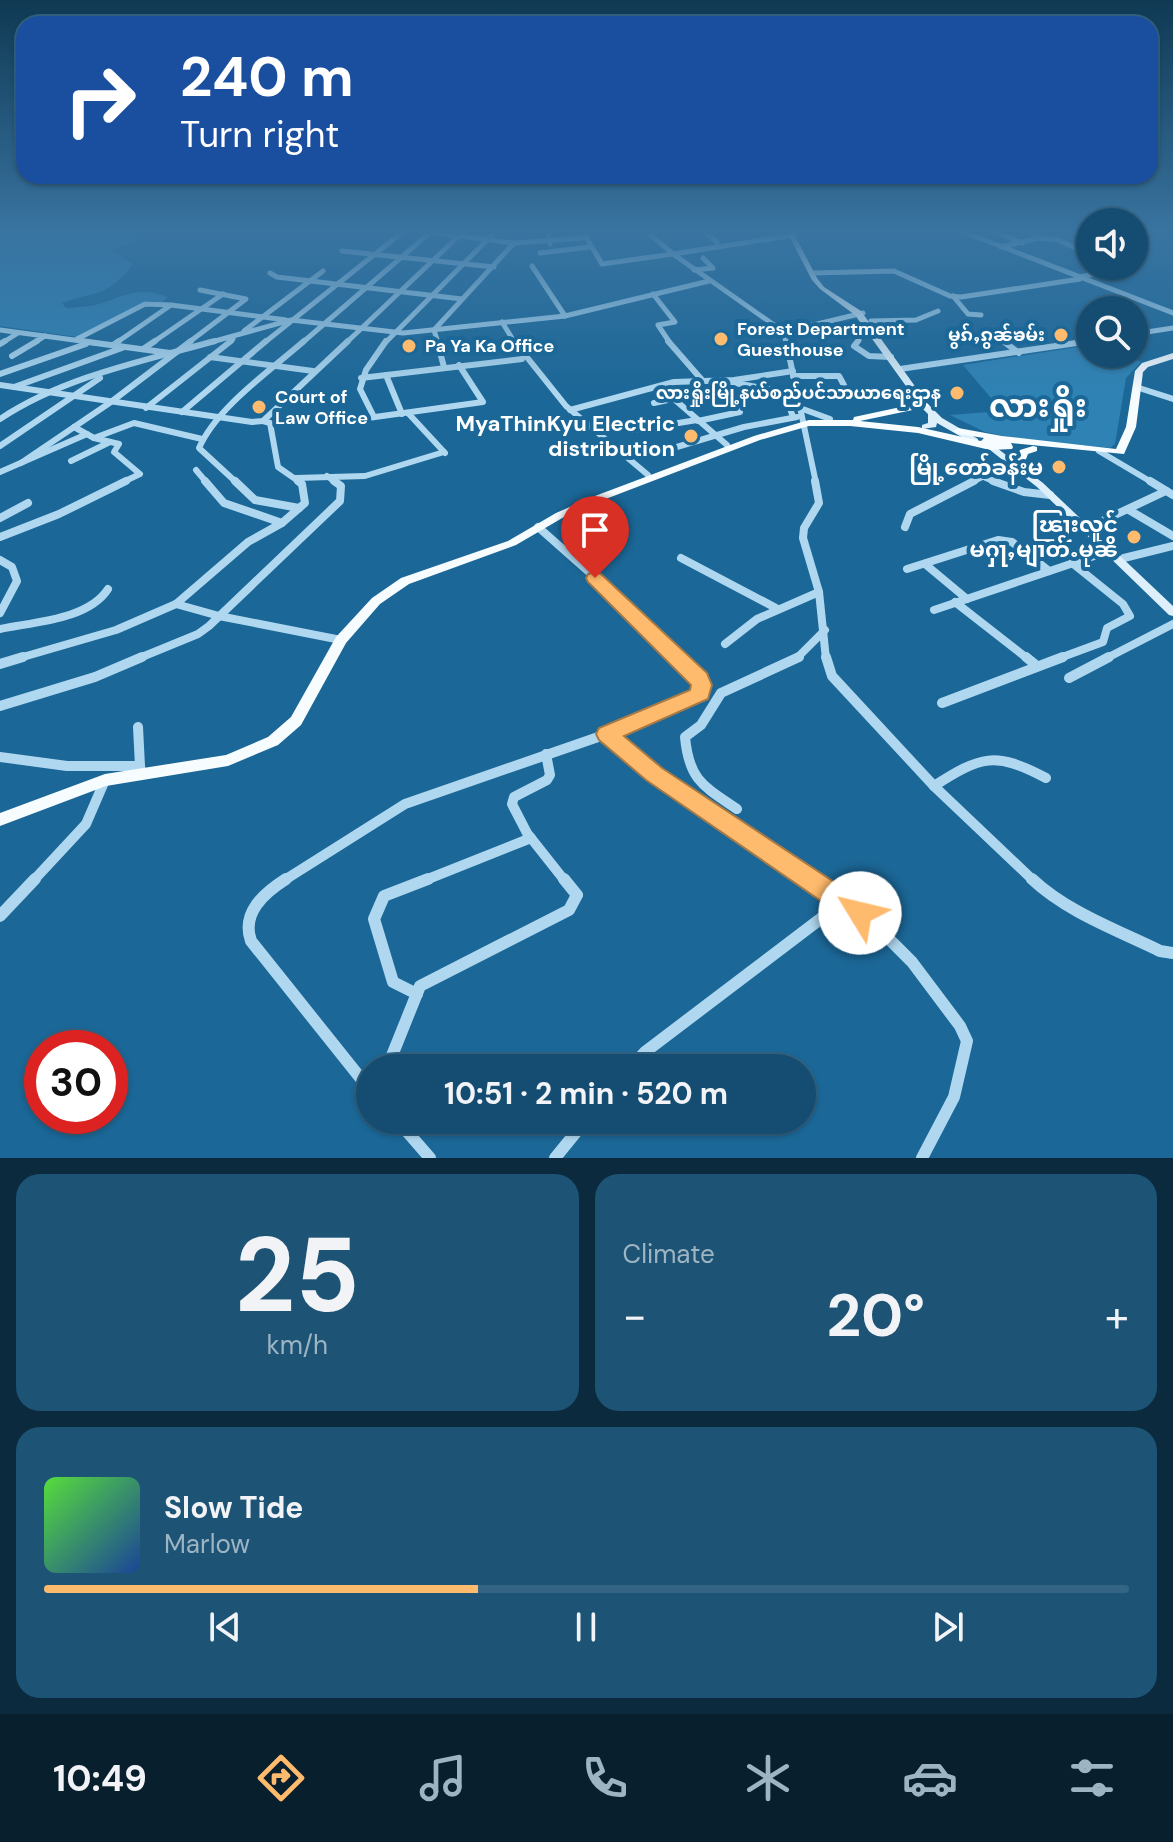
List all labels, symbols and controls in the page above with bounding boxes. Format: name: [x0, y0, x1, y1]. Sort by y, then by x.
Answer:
text: 240 m: [180, 40, 354, 113]
icon: right: [48, 48, 152, 152]
text: Turn right: [180, 111, 339, 158]
map controls: [1076, 208, 1148, 368]
button: sound: [1076, 208, 1148, 280]
button: search: [1076, 296, 1148, 368]
place label: Forest Department Guesthouse: [737, 317, 905, 362]
place label: မွၵ်ႇၵွၼ်ၶမ်း: [948, 323, 1045, 349]
marker: မွၵ်ႇၵွၼ်ၶမ်း: [1052, 326, 1070, 344]
marker: Forest Department Guesthouse: [712, 330, 730, 348]
place label: Pa Ya Ka Office: [425, 334, 555, 358]
marker: Pa Ya Ka Office: [400, 337, 418, 355]
place label: လားရှိုးမြို့နယ်စည်ပင်သာယာရေးဌာန: [656, 381, 941, 407]
marker: လားရှိုးမြို့နယ်စည်ပင်သာယာရေးဌာန: [948, 384, 966, 402]
district label: လားရှိုး: [989, 384, 1087, 432]
place label: Court of Law Office: [275, 385, 368, 430]
marker: Court of Law Office: [250, 398, 268, 416]
place label: MyaThinKyu Electric distribution: [456, 409, 675, 463]
marker: MyaThinKyu Electric distribution: [682, 427, 700, 445]
place label: မြို့တော်ခန်းမ: [909, 452, 1043, 485]
marker: မြို့တော်ခန်းမ: [1050, 458, 1068, 476]
pin: [561, 496, 629, 578]
icon: arrive: [573, 508, 617, 552]
place label: ၽြႃးလူင် မႁႃႇမျၢတ်ႉမုၼိ: [970, 509, 1118, 568]
marker: ၽြႃးလူင် မႁႃႇမျၢတ်ႉမုၼိ: [1125, 528, 1143, 546]
position arrow: [818, 871, 902, 955]
speed limit sign: 30: [24, 1030, 128, 1134]
text: 10:51 · 2 min · 520 m: [444, 1074, 728, 1113]
text: 25: [235, 1208, 360, 1343]
text: Climate: [623, 1237, 715, 1271]
text: 20°: [827, 1276, 925, 1355]
text: −: [623, 1287, 647, 1345]
text: +: [1105, 1287, 1129, 1345]
text: km/h: [267, 1328, 328, 1362]
text: Slow Tide: [164, 1488, 303, 1527]
text: Marlow: [164, 1527, 250, 1561]
icon: previous: [203, 1605, 247, 1649]
icon: pause: [564, 1605, 608, 1649]
icon: next: [926, 1605, 970, 1649]
icon: directions: [253, 1750, 309, 1806]
icon: music: [415, 1750, 471, 1806]
icon: phone: [577, 1750, 633, 1806]
icon: climate: [740, 1750, 796, 1806]
icon: car: [902, 1750, 958, 1806]
icon: filters: [1064, 1750, 1120, 1806]
text: 10:49: [53, 1755, 147, 1802]

